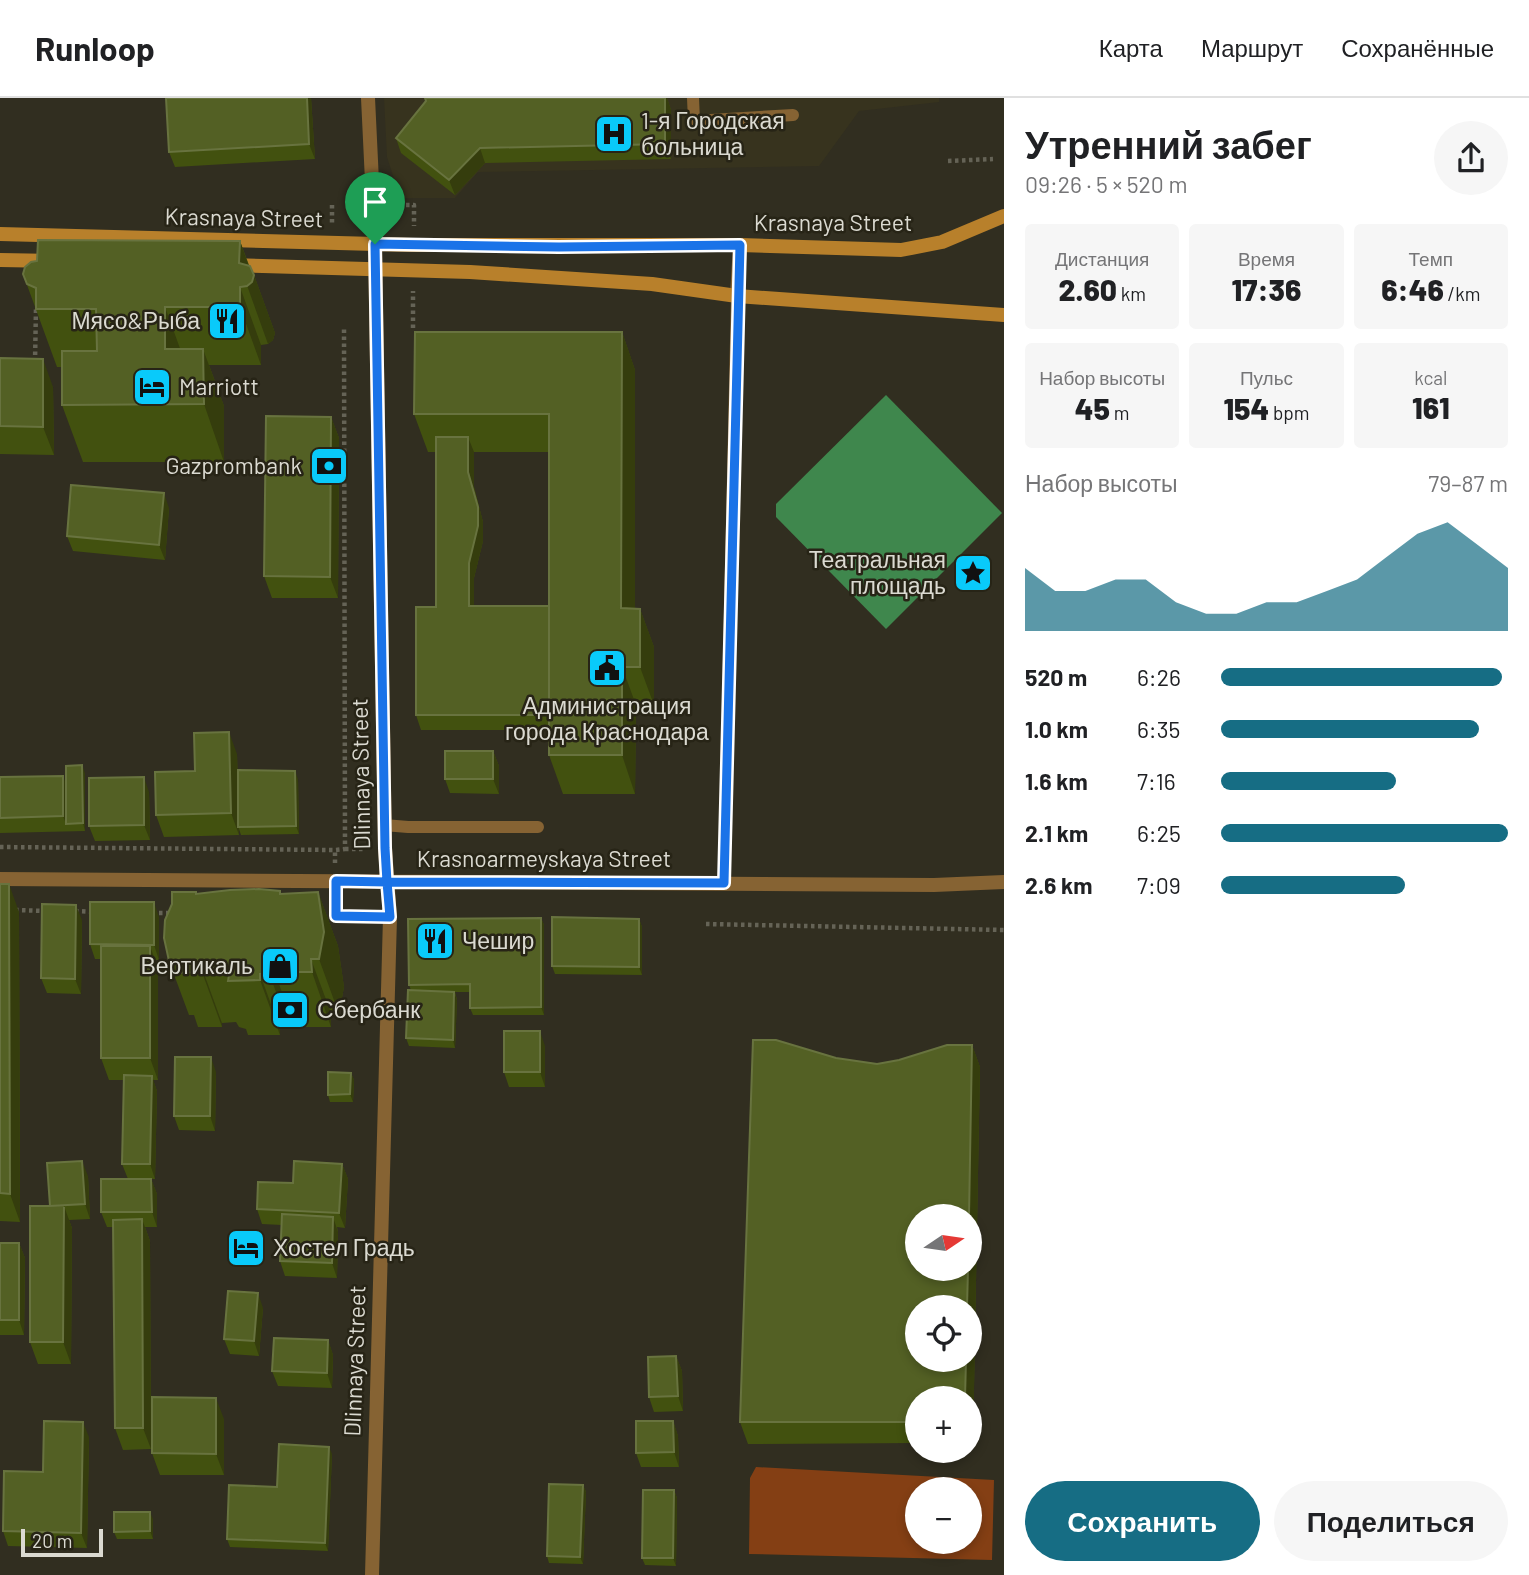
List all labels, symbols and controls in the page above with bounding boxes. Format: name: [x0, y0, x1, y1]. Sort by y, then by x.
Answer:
text: Runloop: [35, 28, 155, 68]
text: Карта: [1099, 33, 1163, 62]
text: Маршрут: [1201, 33, 1303, 62]
text: Сохранённые: [1341, 33, 1494, 62]
place label: 1-я Городская больница: [641, 106, 785, 160]
hospital icon: 1-я Городская больница: [593, 113, 635, 155]
text: Утренний забег: [1025, 121, 1312, 167]
button: share: [1434, 121, 1508, 195]
text: 09:26 · 5 × 520 m: [1025, 170, 1187, 198]
pin: [345, 172, 405, 244]
icon: arrive: [356, 183, 394, 221]
street label: Krasnaya Street: [164, 202, 324, 232]
street label: Krasnaya Street: [754, 208, 912, 236]
text: Дистанция: [1055, 247, 1149, 270]
text: Время: [1238, 247, 1295, 270]
text: Темп: [1409, 247, 1453, 270]
text: 2.60: [1058, 271, 1117, 307]
text: 17:36: [1232, 271, 1301, 307]
text: 6:46: [1381, 271, 1444, 307]
text: km: [1117, 282, 1146, 305]
text: /km: [1444, 282, 1480, 305]
restaurant icon: Мясо&Рыба: [206, 300, 248, 342]
place label: Мясо&Рыба: [71, 306, 200, 334]
hotel icon: Marriott: [131, 366, 173, 408]
text: Набор высоты: [1039, 366, 1165, 389]
text: Пульс: [1240, 366, 1293, 389]
text: kcal: [1414, 366, 1447, 389]
place label: Marriott: [179, 372, 259, 400]
text: 161: [1412, 389, 1450, 425]
text: 45: [1075, 390, 1110, 426]
text: 154: [1223, 390, 1269, 426]
text: m: [1110, 401, 1129, 424]
text: bpm: [1269, 401, 1310, 424]
bank icon: Gazprombank: [308, 445, 350, 487]
place label: Gazprombank: [165, 451, 302, 479]
text: Набор высоты: [1025, 469, 1178, 497]
text: 79–87 m: [1428, 469, 1508, 497]
place label: Театральная площадь: [809, 545, 946, 599]
place icon: Театральная площадь: [952, 552, 994, 594]
public building icon: Администрация города Краснодара: [586, 647, 628, 689]
text: 520 m: [1025, 663, 1087, 691]
text: 6:26: [1137, 663, 1181, 691]
place label: Администрация города Краснодара: [505, 691, 709, 745]
street label: Dlinnaya Street: [345, 698, 375, 850]
text: 1.0 km: [1025, 715, 1088, 743]
text: 6:35: [1137, 715, 1180, 743]
text: 1.6 km: [1025, 767, 1088, 795]
text: 7:16: [1137, 767, 1176, 795]
text: 2.1 km: [1025, 819, 1088, 847]
text: 6:25: [1137, 819, 1181, 847]
street label: Krasnoarmeyskaya Street: [417, 844, 671, 872]
text: 2.6 km: [1025, 871, 1093, 899]
text: 7:09: [1137, 871, 1181, 899]
restaurant icon: Чешир: [414, 920, 456, 962]
place label: Чешир: [462, 926, 534, 954]
shop icon: Вертикаль: [259, 945, 301, 987]
place label: Вертикаль: [140, 951, 253, 979]
bank icon: Сбербанк: [269, 989, 311, 1031]
place label: Сбербанк: [317, 995, 421, 1023]
north arrow: [905, 1204, 982, 1281]
map controls: [905, 1204, 982, 1554]
hotel icon: Хостел Градь: [225, 1227, 267, 1269]
place label: Хостел Градь: [273, 1233, 415, 1261]
street label: Dlinnaya Street: [337, 1285, 371, 1437]
button: locate: [905, 1295, 982, 1372]
button: +: [905, 1386, 982, 1463]
button: −: [905, 1477, 982, 1554]
button: Сохранить: [1025, 1481, 1260, 1561]
button: Поделиться: [1274, 1481, 1508, 1561]
scale bar: [21, 1526, 103, 1558]
text: 20 m: [32, 1529, 72, 1552]

